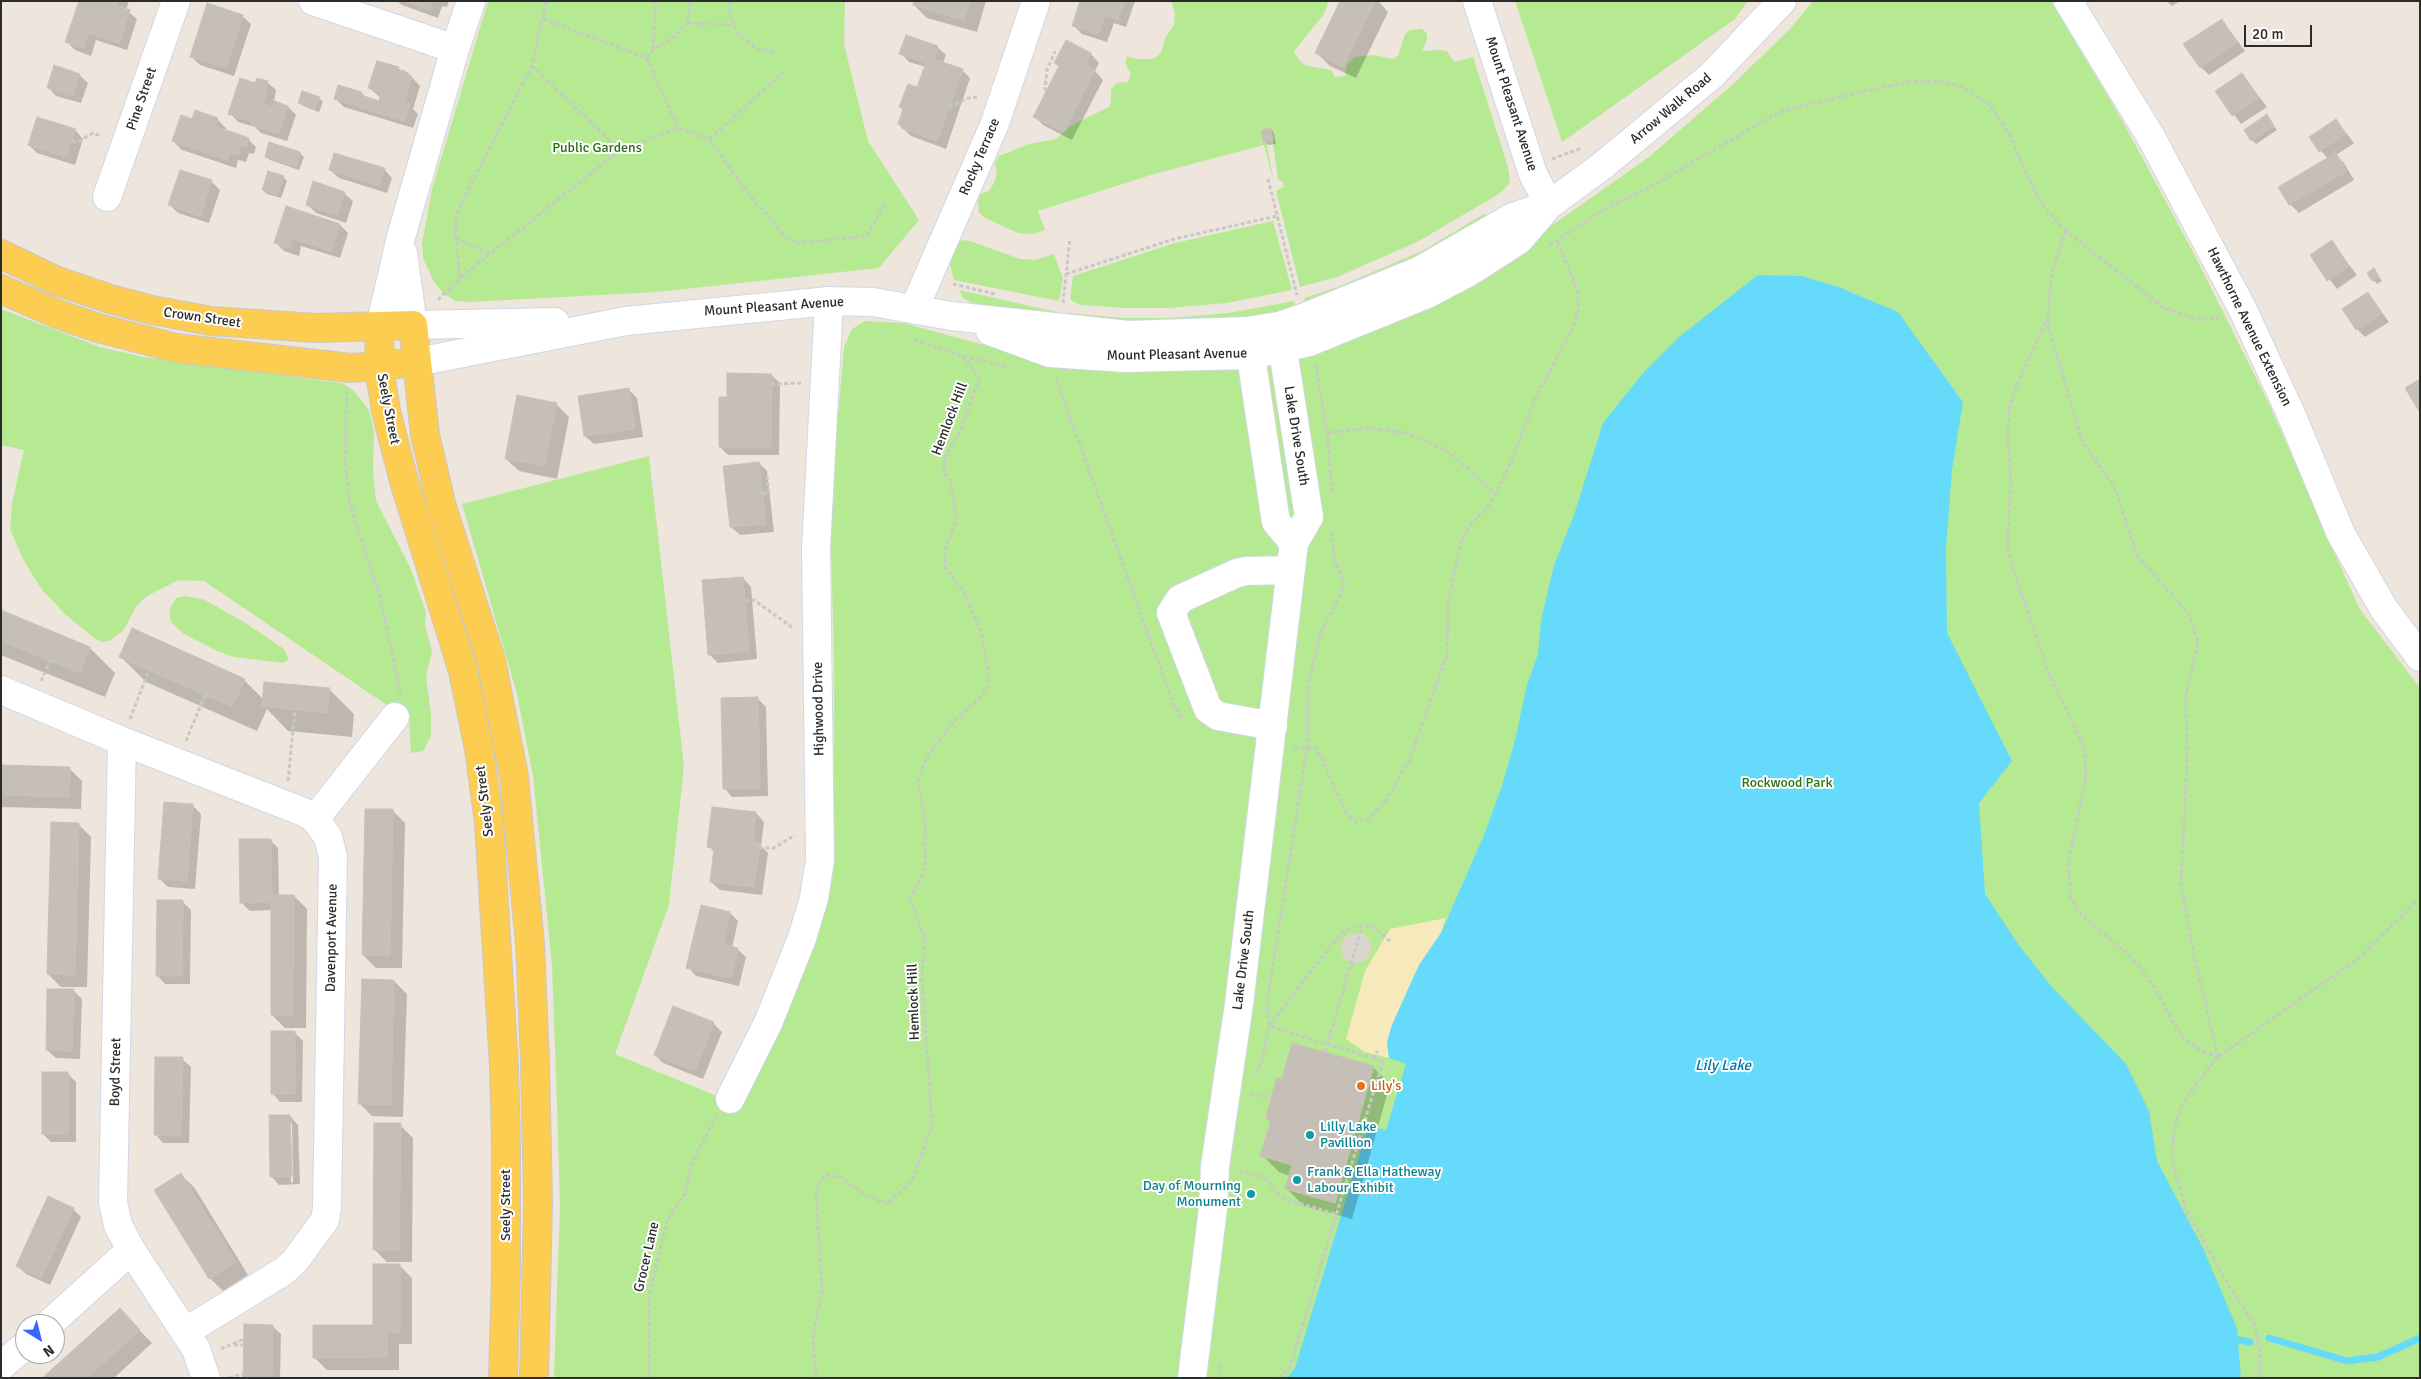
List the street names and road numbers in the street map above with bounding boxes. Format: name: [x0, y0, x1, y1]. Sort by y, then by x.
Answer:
street label: Mount Pleasant Avenue: [1481, 35, 1541, 173]
street label: Pine Street: [123, 65, 161, 133]
street label: Arrow Walk Road: [1627, 70, 1715, 148]
street label: Rocky Terrace: [956, 116, 1004, 198]
street label: Hawthorne Avenue Extension: [2203, 245, 2295, 409]
street label: Mount Pleasant Avenue: [703, 294, 845, 320]
street label: Crown Street: [162, 304, 242, 332]
street label: Mount Pleasant Avenue: [1107, 345, 1247, 365]
street label: Seely Street: [373, 372, 403, 446]
street label: Hemlock Hill: [928, 380, 972, 458]
street label: Lake Drive South: [1280, 385, 1312, 487]
street label: Highwood Drive: [810, 662, 828, 756]
street label: Seely Street: [472, 764, 498, 838]
street label: Davenport Avenue: [323, 884, 341, 992]
street label: Lake Drive South: [1230, 909, 1258, 1011]
street label: Hemlock Hill: [904, 963, 924, 1041]
street label: Boyd Street: [107, 1037, 125, 1107]
street label: Seely Street: [498, 1169, 514, 1241]
street label: Grocer Lane: [631, 1220, 663, 1294]

